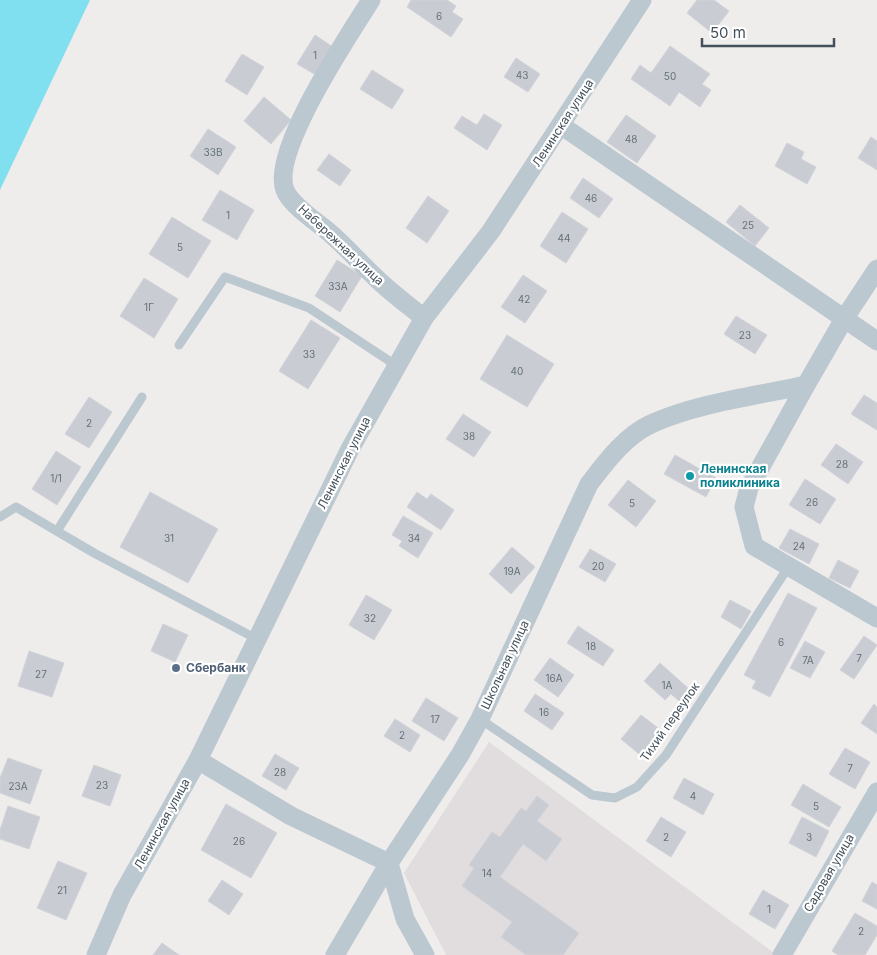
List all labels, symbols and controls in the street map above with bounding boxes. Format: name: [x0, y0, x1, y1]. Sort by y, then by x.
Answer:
house number: 6: [436, 10, 442, 22]
scale bar: [702, 15, 834, 47]
text: 50 m: [710, 23, 746, 42]
house number: 1: [313, 49, 317, 61]
house number: 43: [516, 69, 528, 81]
house number: 50: [664, 70, 676, 82]
street label: Ленинская улица: [529, 76, 597, 169]
house number: 48: [625, 133, 637, 145]
house number: 33В: [204, 146, 222, 158]
house number: 46: [585, 192, 597, 204]
street label: Набережная улица: [295, 201, 387, 288]
house number: 1: [226, 209, 230, 221]
house number: 25: [742, 219, 754, 231]
house number: 44: [558, 232, 570, 244]
house number: 5: [177, 241, 183, 253]
house number: 33А: [328, 280, 348, 292]
house number: 42: [518, 293, 530, 305]
house number: 1Г: [144, 301, 154, 313]
house number: 23: [739, 329, 751, 341]
house number: 33: [303, 348, 315, 360]
house number: 40: [511, 365, 523, 377]
street label: Ленинская улица: [314, 414, 373, 511]
house number: 2: [86, 417, 92, 429]
house number: 38: [463, 430, 475, 442]
house number: 28: [836, 458, 848, 470]
place label: Ленинская поликлиника: [700, 461, 780, 490]
marker: Ленинская поликлиника: [684, 470, 696, 482]
house number: 1/1: [50, 472, 62, 484]
house number: 26: [806, 496, 818, 508]
house number: 5: [629, 497, 635, 509]
house number: 31: [164, 532, 174, 544]
house number: 34: [408, 532, 420, 544]
house number: 24: [793, 540, 805, 552]
house number: 20: [592, 560, 604, 572]
house number: 19А: [503, 565, 521, 577]
house number: 32: [364, 612, 376, 624]
street label: Школьная улица: [477, 618, 532, 712]
house number: 6: [778, 636, 784, 648]
house number: 18: [586, 640, 596, 652]
house number: 7: [856, 652, 862, 664]
house number: 7А: [802, 654, 814, 666]
place label: Сбербанк: [186, 660, 246, 675]
marker: Сбербанк: [170, 662, 182, 674]
house number: 27: [35, 668, 47, 680]
house number: 16А: [545, 672, 563, 684]
street label: Тихий переулок: [637, 679, 703, 764]
house number: 1А: [662, 679, 673, 691]
house number: 16: [539, 706, 549, 718]
house number: 17: [430, 713, 440, 725]
house number: 2: [399, 729, 405, 741]
house number: 7: [847, 762, 853, 774]
house number: 28: [274, 766, 286, 778]
street label: Ленинская улица: [130, 776, 193, 872]
house number: 23: [96, 779, 108, 791]
house number: 23А: [8, 780, 28, 792]
house number: 4: [690, 790, 696, 802]
house number: 5: [813, 800, 819, 812]
house number: 2: [663, 831, 669, 843]
street label: Садовая улица: [800, 831, 857, 915]
house number: 3: [806, 831, 812, 843]
house number: 26: [233, 835, 245, 847]
house number: 14: [482, 867, 492, 879]
house number: 21: [57, 884, 67, 896]
house number: 1: [767, 903, 771, 915]
house number: 2: [858, 925, 864, 937]

